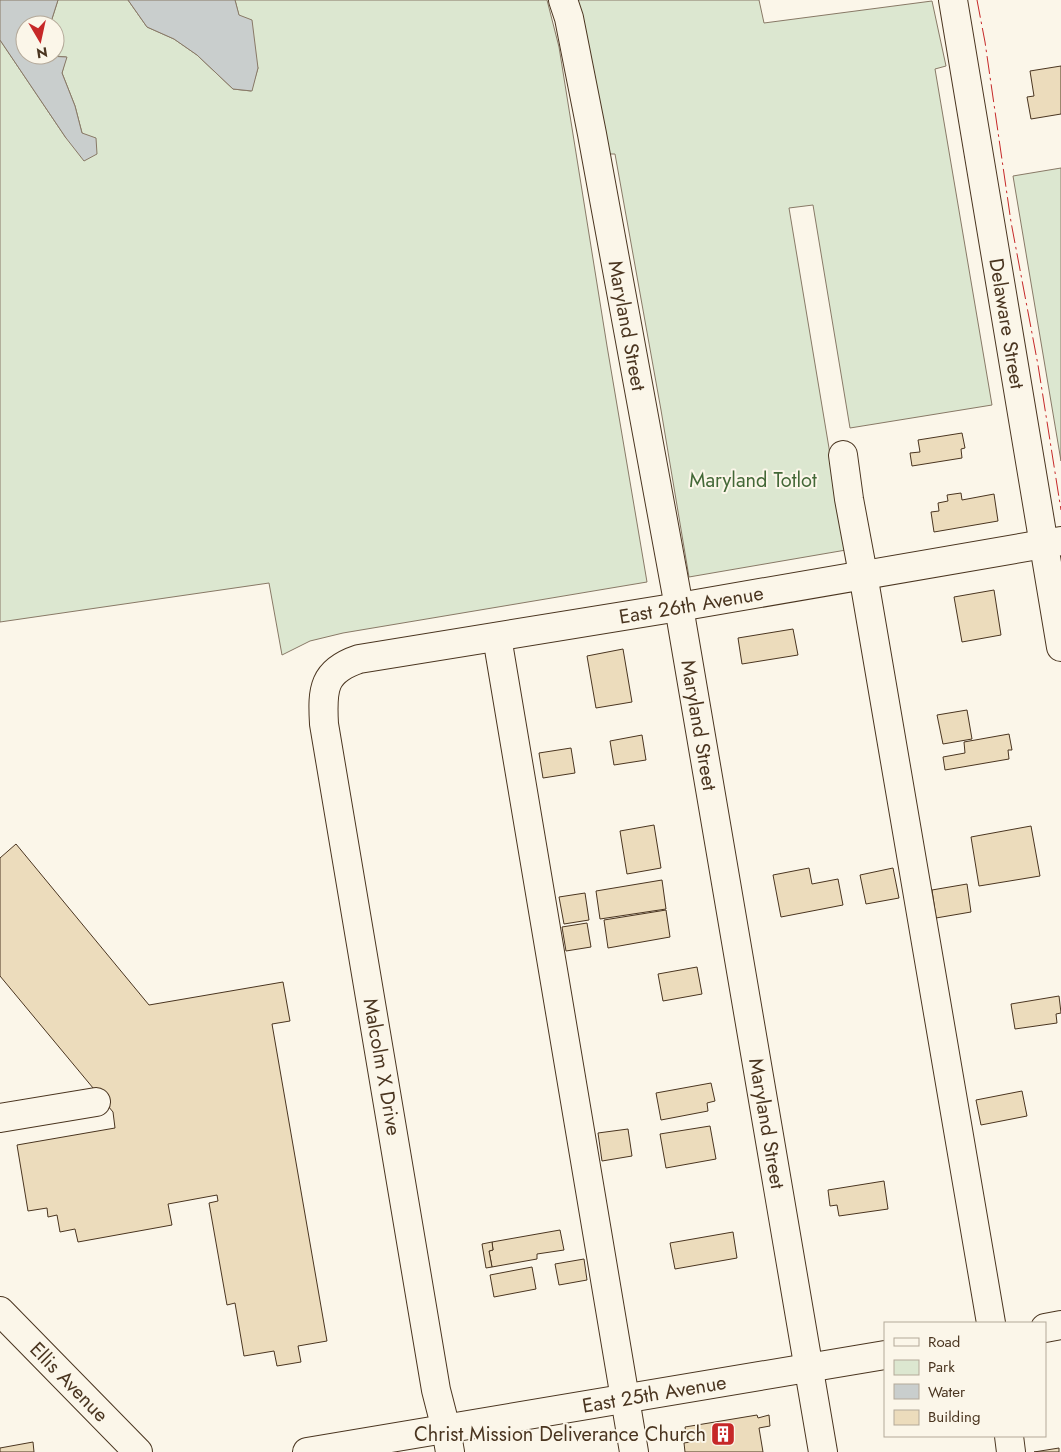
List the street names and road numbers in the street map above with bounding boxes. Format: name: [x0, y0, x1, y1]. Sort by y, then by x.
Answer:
street label: Delaware Street: [982, 256, 1032, 391]
street label: Maryland Street: [601, 258, 653, 393]
street label: East 26th Avenue: [617, 578, 766, 631]
street label: Maryland Street: [674, 658, 725, 793]
street label: Malcolm X Drive: [356, 996, 408, 1138]
street label: Maryland Street: [742, 1056, 792, 1191]
street label: Ellis Avenue: [23, 1335, 115, 1428]
street label: East 25th Avenue: [580, 1367, 728, 1420]

